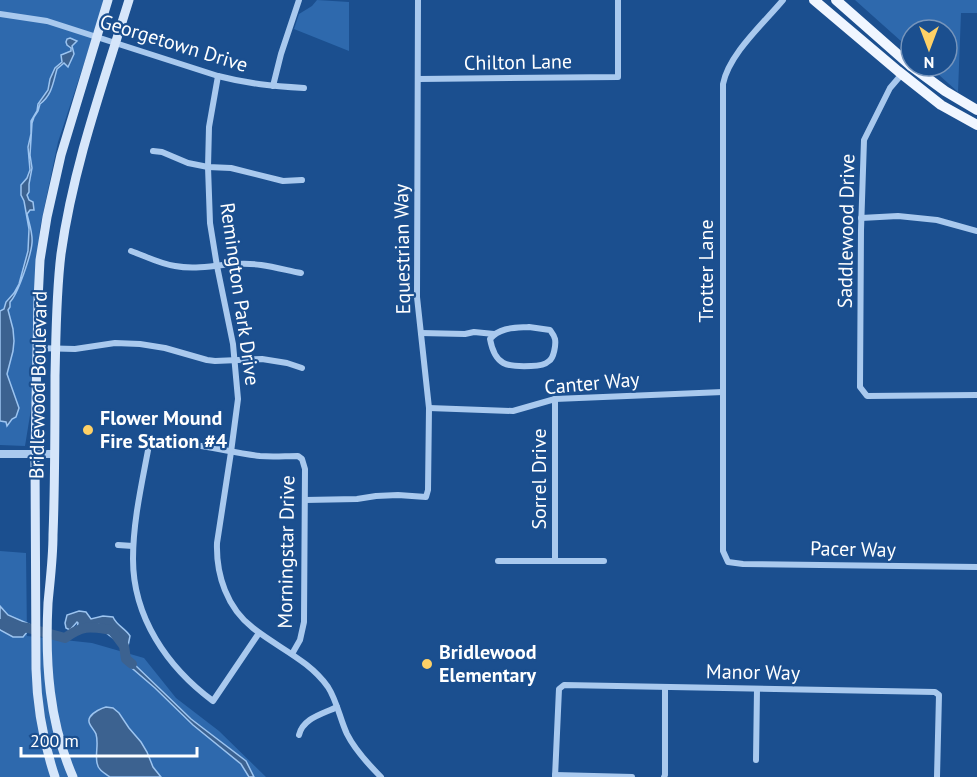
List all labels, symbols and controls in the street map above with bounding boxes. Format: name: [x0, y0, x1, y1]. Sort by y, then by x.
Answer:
street label: Georgetown Drive: [97, 8, 251, 78]
north arrow: [899, 18, 959, 78]
street label: Chilton Lane: [464, 48, 572, 76]
text: N: [924, 53, 934, 73]
street label: Saddlewood Drive: [832, 153, 860, 309]
street label: Equestrian Way: [388, 183, 416, 314]
street label: Remington Park Drive: [214, 201, 266, 387]
street label: Trotter Lane: [693, 219, 719, 323]
street label: Bridlewood Boulevard: [23, 291, 53, 479]
street label: Canter Way: [543, 366, 641, 400]
place label: Flower Mound Fire Station #4: [100, 405, 228, 454]
marker: Flower Mound Fire Station #4: [81, 423, 95, 437]
street label: Sorrel Drive: [526, 428, 552, 530]
street label: Morningstar Drive: [272, 475, 300, 629]
street label: Pacer Way: [810, 535, 897, 563]
place label: Bridlewood Elementary: [439, 639, 537, 688]
marker: Bridlewood Elementary: [420, 657, 434, 671]
street label: Manor Way: [706, 658, 801, 686]
scale bar: [21, 720, 196, 758]
text: 200 m: [30, 729, 79, 752]

